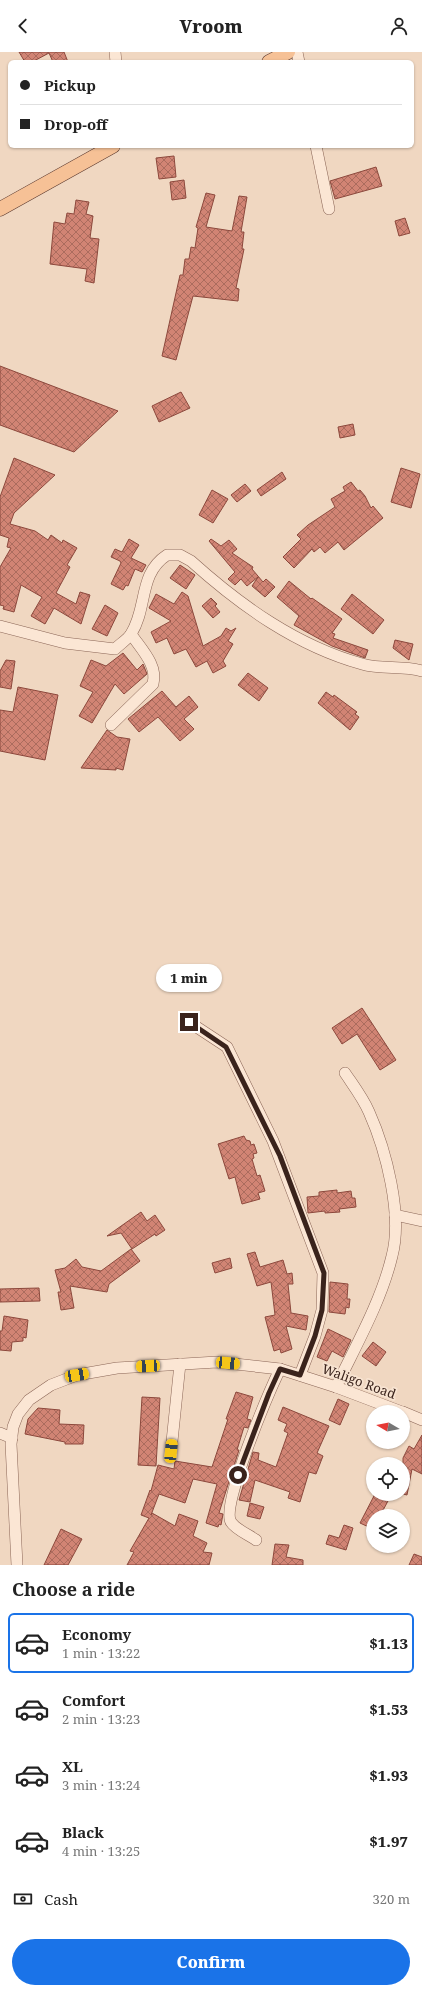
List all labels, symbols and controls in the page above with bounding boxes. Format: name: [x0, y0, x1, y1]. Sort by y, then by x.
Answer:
text: Vroom: [179, 14, 243, 38]
icon: back: [12, 15, 34, 37]
icon: person: [388, 15, 410, 37]
text: Pickup: [44, 75, 96, 95]
text: Drop-off: [44, 114, 108, 134]
callout: 1 min: [156, 964, 222, 992]
text: 1 min: [170, 969, 208, 987]
route end: [180, 1013, 198, 1031]
car: [216, 1356, 240, 1370]
car: [136, 1359, 160, 1373]
street label: Waligo Road: [320, 1359, 398, 1403]
car: [64, 1367, 90, 1383]
north arrow: [366, 1405, 410, 1449]
map controls: [366, 1405, 410, 1553]
car: [164, 1438, 178, 1464]
button: locate: [366, 1457, 410, 1501]
route start: [229, 1466, 247, 1484]
button: layers: [366, 1509, 410, 1553]
text: Choose a ride: [12, 1577, 135, 1601]
text: Economy: [62, 1624, 131, 1644]
icon: car: [14, 1625, 50, 1661]
text: $1.13: [369, 1633, 408, 1653]
text: 1 min · 13:22: [62, 1644, 140, 1662]
text: Comfort: [62, 1690, 125, 1710]
icon: car: [14, 1691, 50, 1727]
text: $1.53: [369, 1699, 408, 1719]
text: 2 min · 13:23: [62, 1710, 140, 1728]
text: XL: [62, 1756, 83, 1776]
icon: car: [14, 1757, 50, 1793]
text: $1.93: [369, 1765, 408, 1785]
text: 3 min · 13:24: [62, 1776, 140, 1794]
text: Black: [62, 1822, 104, 1842]
icon: car: [14, 1823, 50, 1859]
text: $1.97: [369, 1831, 408, 1851]
text: 4 min · 13:25: [62, 1842, 140, 1860]
icon: cash: [12, 1888, 34, 1910]
text: Cash: [44, 1889, 78, 1909]
text: 320 m: [373, 1890, 410, 1908]
button: Confirm: [12, 1939, 410, 1985]

